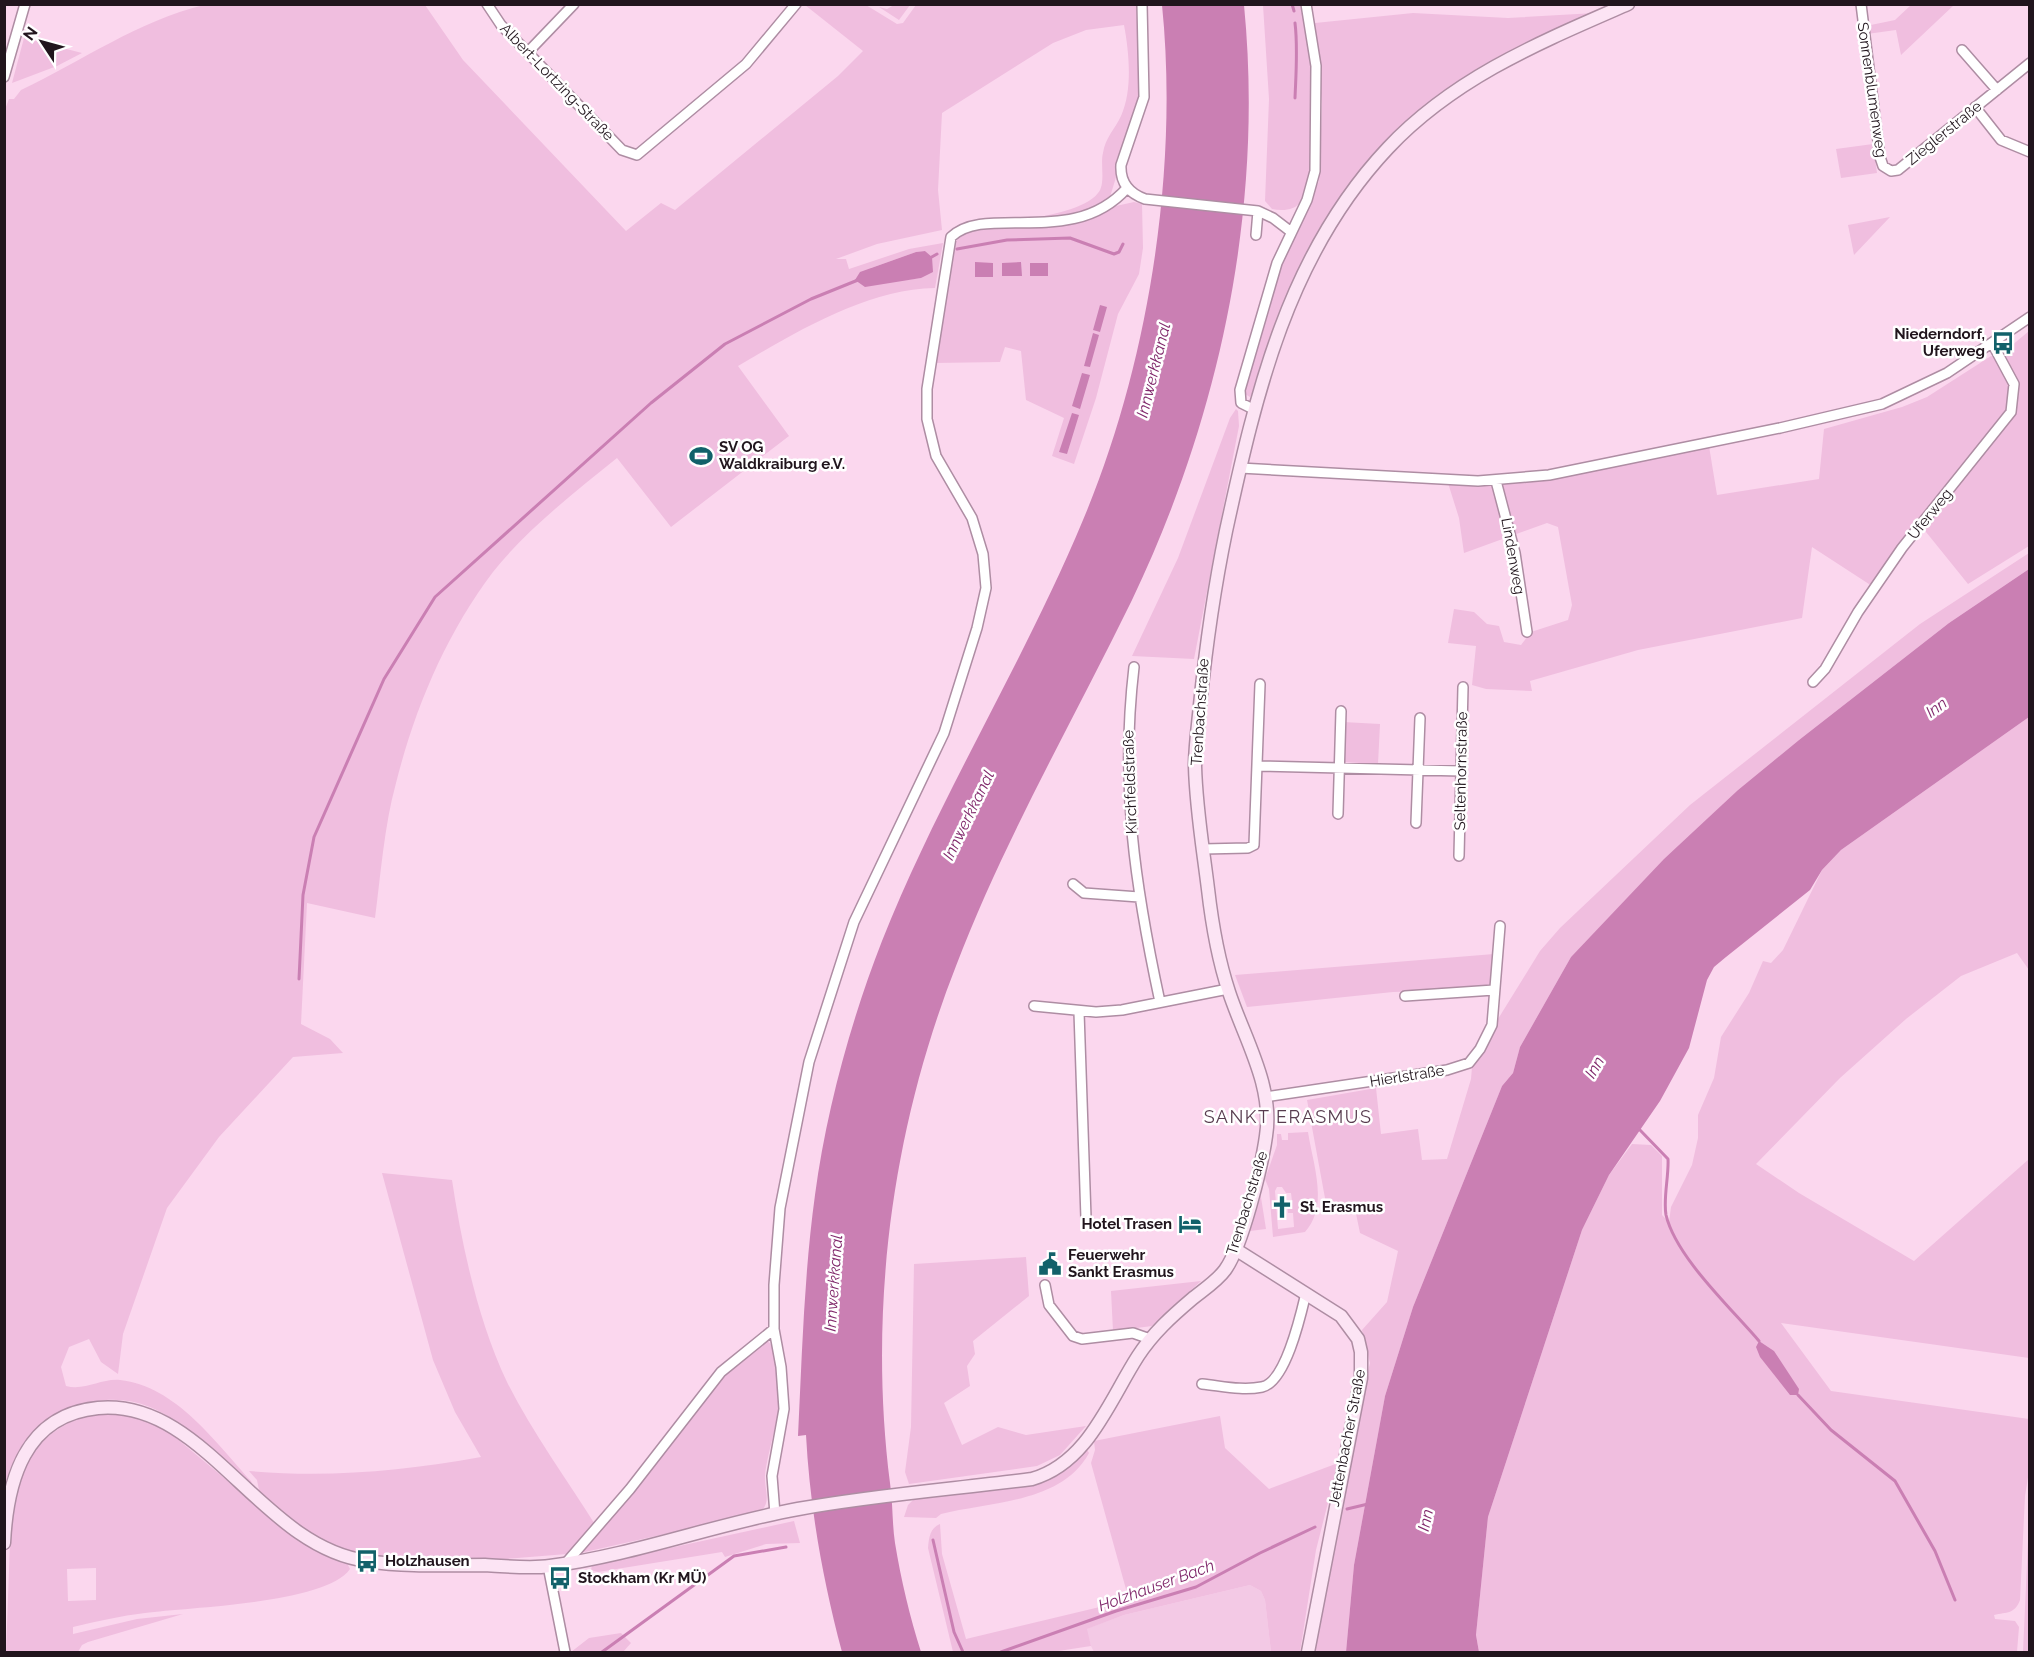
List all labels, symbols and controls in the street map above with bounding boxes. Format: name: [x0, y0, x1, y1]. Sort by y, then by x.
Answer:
north arrow: [12, 12, 72, 72]
street label: Albert-Lortzing-Straße: [496, 20, 618, 145]
street label: Sonnenblumenweg: [1854, 21, 1890, 159]
text: N: [19, 23, 42, 44]
street label: Zieglerstraße: [1903, 97, 1985, 169]
water label: Innwerkkanal: [1133, 321, 1174, 419]
place label: Niederndorf, Uferweg: [1894, 325, 1985, 360]
bus stop icon: Niederndorf, Uferweg: [1990, 330, 2016, 356]
place label: SV OG Waldkraiburg e.V.: [719, 438, 845, 473]
sports icon: SV OG Waldkraiburg e.V.: [688, 443, 714, 469]
street label: Uferweg: [1904, 485, 1956, 543]
street label: Lindenweg: [1497, 516, 1529, 596]
street label: Trenbachstraße: [1187, 658, 1213, 766]
water label: Inn: [1922, 693, 1951, 722]
street label: Seltenhornstraße: [1451, 711, 1471, 831]
street label: Kirchfeldstraße: [1119, 729, 1141, 835]
water label: Innwerkkanal: [939, 767, 998, 863]
water label: Inn: [1581, 1053, 1608, 1081]
street label: Hierlstraße: [1368, 1061, 1446, 1091]
district label: SANKT ERASMUS: [1204, 1106, 1372, 1127]
street label: Trenbachstraße: [1223, 1149, 1271, 1257]
church icon: St. Erasmus: [1269, 1194, 1295, 1220]
place label: St. Erasmus: [1300, 1198, 1383, 1216]
hotel icon: Hotel Trasen: [1177, 1211, 1203, 1237]
place label: Hotel Trasen: [1081, 1215, 1172, 1233]
water label: Innwerkkanal: [821, 1234, 846, 1332]
place label: Feuerwehr Sankt Erasmus: [1068, 1246, 1174, 1281]
public building icon: Feuerwehr Sankt Erasmus: [1037, 1251, 1063, 1277]
street label: Jettenbacher Straße: [1325, 1368, 1369, 1508]
water label: Inn: [1414, 1507, 1437, 1533]
bus stop icon: Holzhausen: [354, 1548, 380, 1574]
place label: Holzhausen: [385, 1552, 470, 1570]
water label: Holzhauser Bach: [1096, 1556, 1217, 1615]
bus stop icon: Stockham (Kr MÜ): [547, 1565, 573, 1591]
place label: Stockham (Kr MÜ): [578, 1569, 707, 1587]

